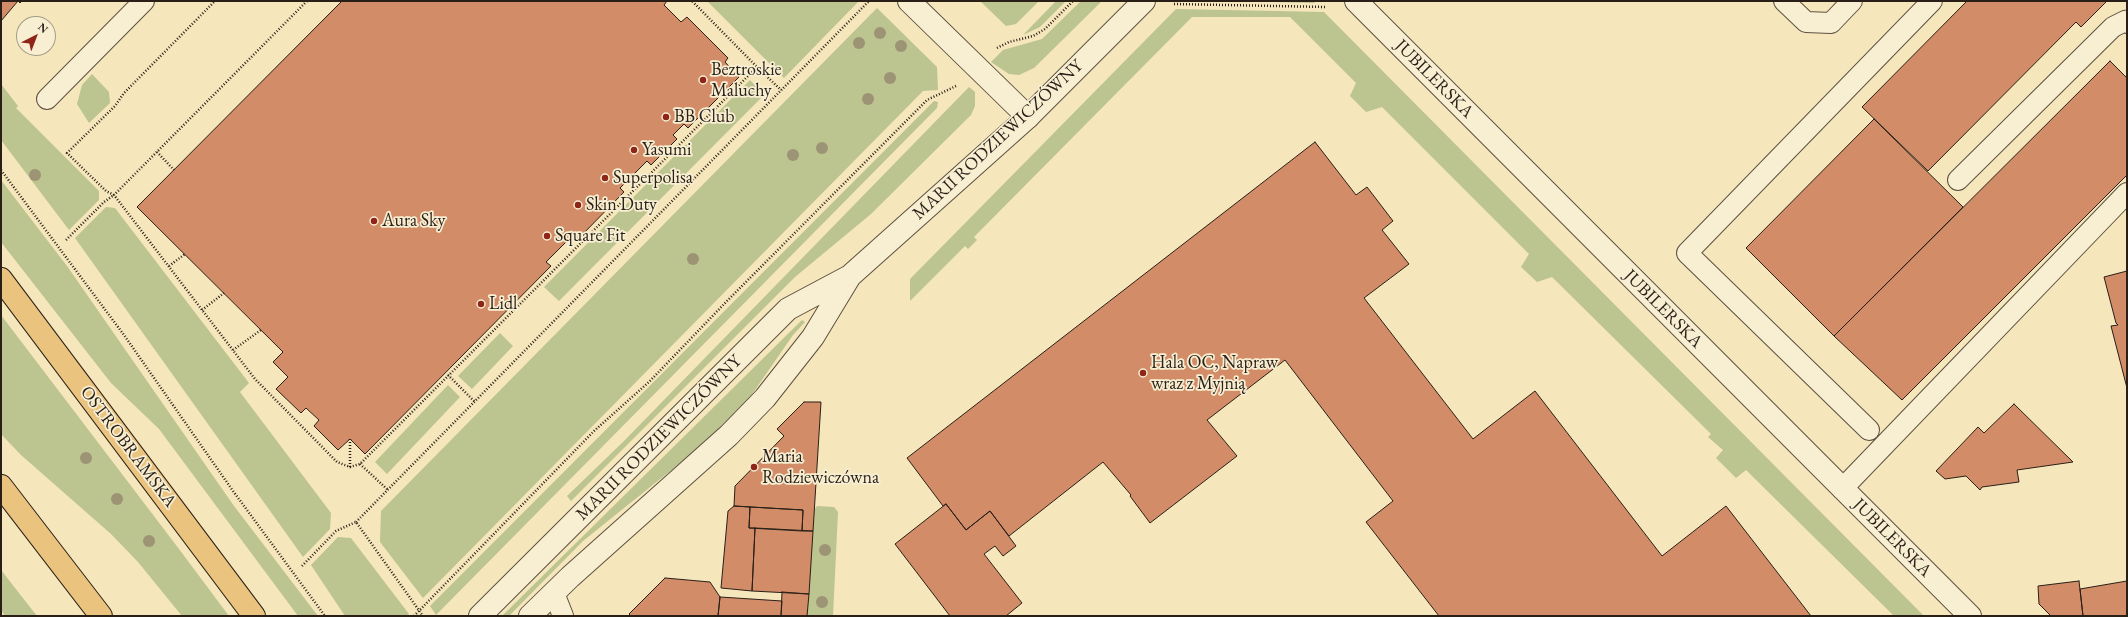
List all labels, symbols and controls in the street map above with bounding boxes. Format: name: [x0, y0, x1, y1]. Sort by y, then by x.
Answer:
north arrow: [16, 16, 56, 56]
text: N: [35, 20, 51, 36]
street label: JUBILERSKA: [1390, 35, 1478, 123]
street label: MARII RODZIEWICZÓWNY: [908, 55, 1088, 225]
place label: Beztroskie Maluchy: [711, 59, 782, 102]
marker: Beztroskie Maluchy: [698, 75, 708, 85]
place label: BB Club: [674, 106, 735, 128]
marker: BB Club: [661, 112, 671, 122]
place label: Yasumi: [642, 139, 691, 161]
marker: Yasumi: [629, 145, 639, 155]
place label: Superpolisa: [613, 167, 693, 189]
marker: Superpolisa: [600, 173, 610, 183]
place label: Skin Duty: [586, 194, 657, 216]
marker: Skin Duty: [573, 200, 583, 210]
place label: Aura Sky: [382, 210, 445, 232]
marker: Aura Sky: [369, 216, 379, 226]
place label: Square Fit: [555, 225, 625, 247]
marker: Square Fit: [542, 231, 552, 241]
street label: JUBILERSKA: [1619, 265, 1707, 353]
place label: Lidl: [489, 293, 517, 315]
marker: Lidl: [476, 299, 486, 309]
street label: MARII RODZIEWICZÓWNY: [572, 351, 746, 525]
place label: Hala OC, Napraw wraz z Myjnią: [1151, 352, 1278, 394]
marker: Hala OC, Napraw wraz z Myjnią: [1138, 368, 1148, 378]
street label: OSTROBRAMSKA: [75, 382, 181, 512]
place label: Maria Rodziewiczówna: [762, 446, 879, 488]
marker: Maria Rodziewiczówna: [749, 462, 759, 472]
street label: JUBILERSKA: [1848, 494, 1936, 582]

